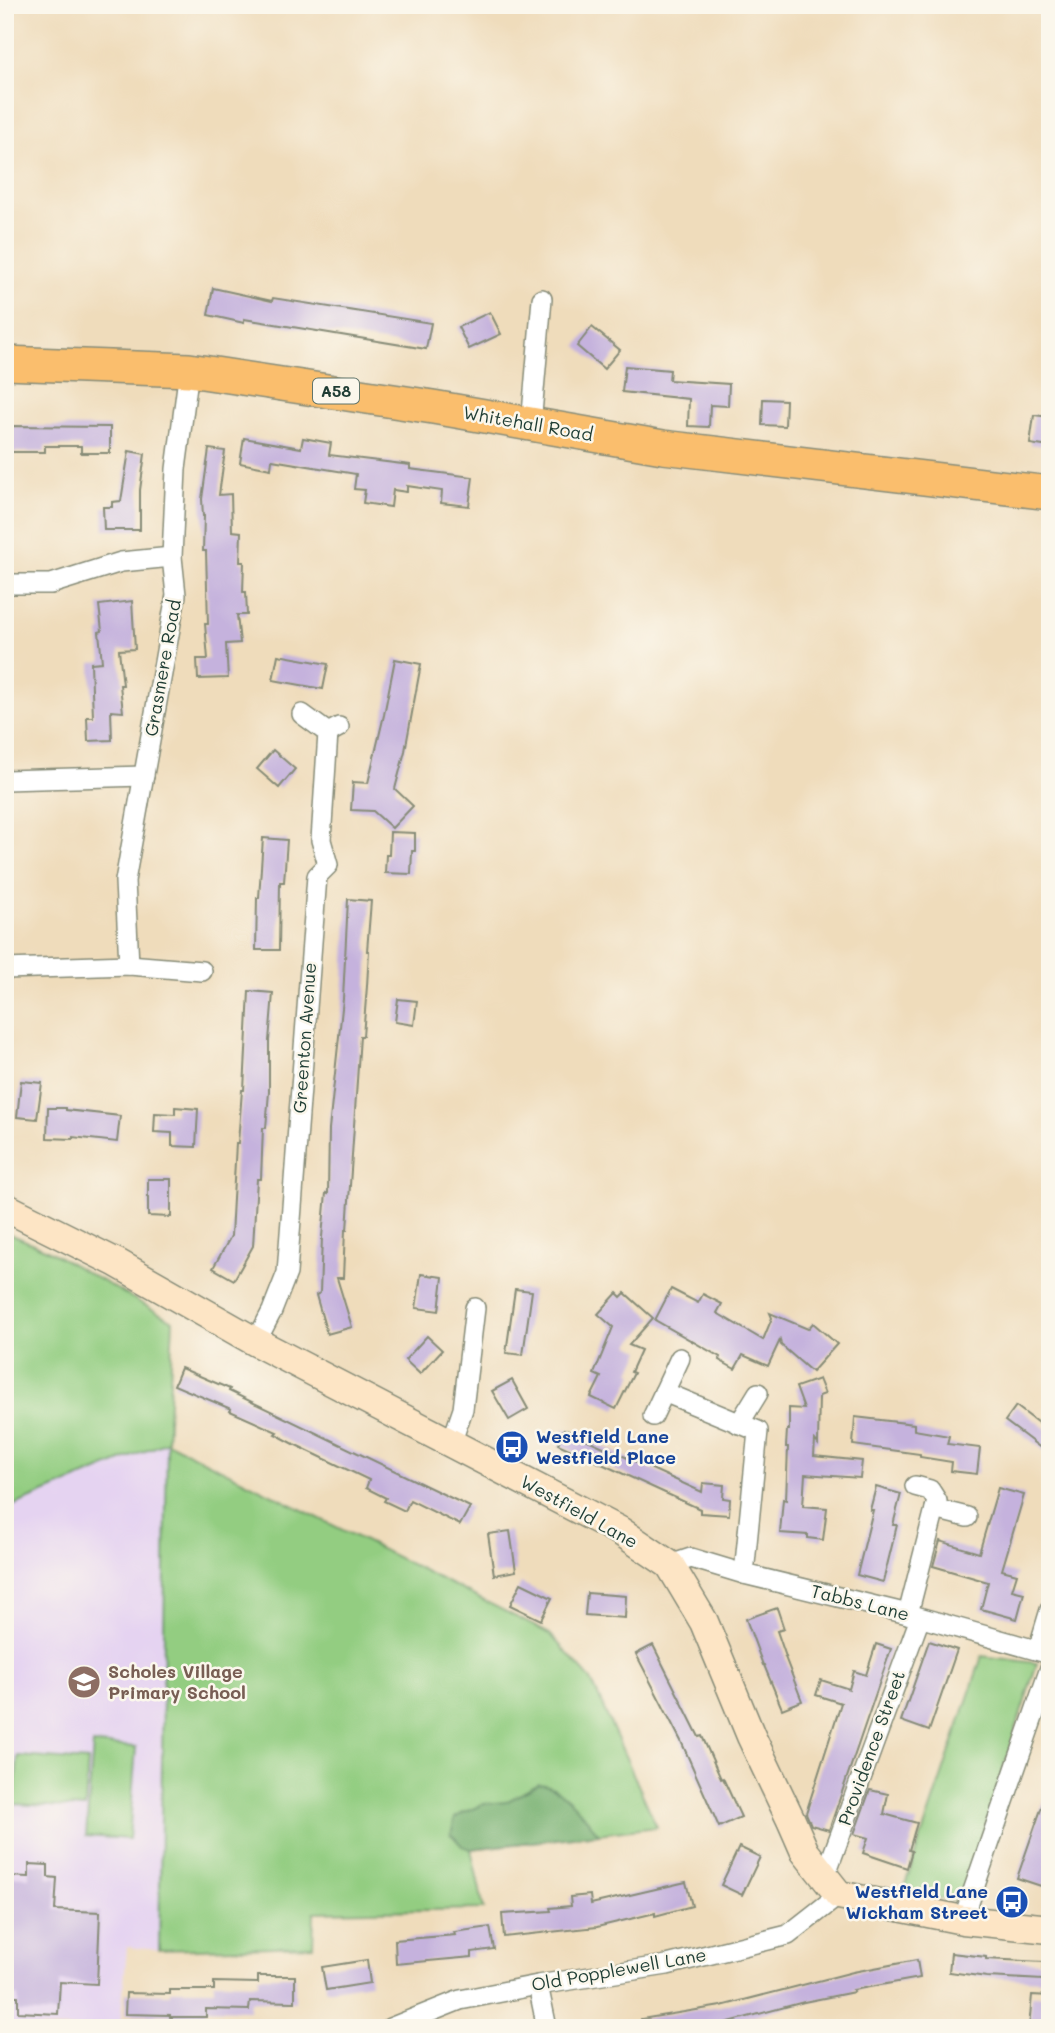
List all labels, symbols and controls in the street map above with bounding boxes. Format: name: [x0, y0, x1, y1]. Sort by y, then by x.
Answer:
road number: A58: [313, 378, 359, 404]
street label: Whitehall Road: [461, 400, 595, 446]
street label: Grasmere Road: [138, 597, 186, 738]
street label: Greenton Avenue: [287, 962, 321, 1114]
place label: Westfield Lane Westfield Place: [536, 1424, 676, 1469]
bus stop icon: Westfield Lane Westfield Place: [493, 1428, 531, 1466]
street label: Westfield Lane: [516, 1469, 642, 1553]
street label: Tabbs Lane: [809, 1578, 912, 1626]
place label: Scholes Village Primary School: [108, 1659, 246, 1704]
school or university icon: Scholes Village Primary School: [65, 1663, 103, 1701]
street label: Providence Street: [832, 1667, 910, 1828]
place label: Westfield Lane Wickham Street: [846, 1879, 988, 1924]
bus stop icon: Westfield Lane Wickham Street: [993, 1883, 1031, 1921]
street label: Old Popplewell Lane: [529, 1942, 708, 1996]

